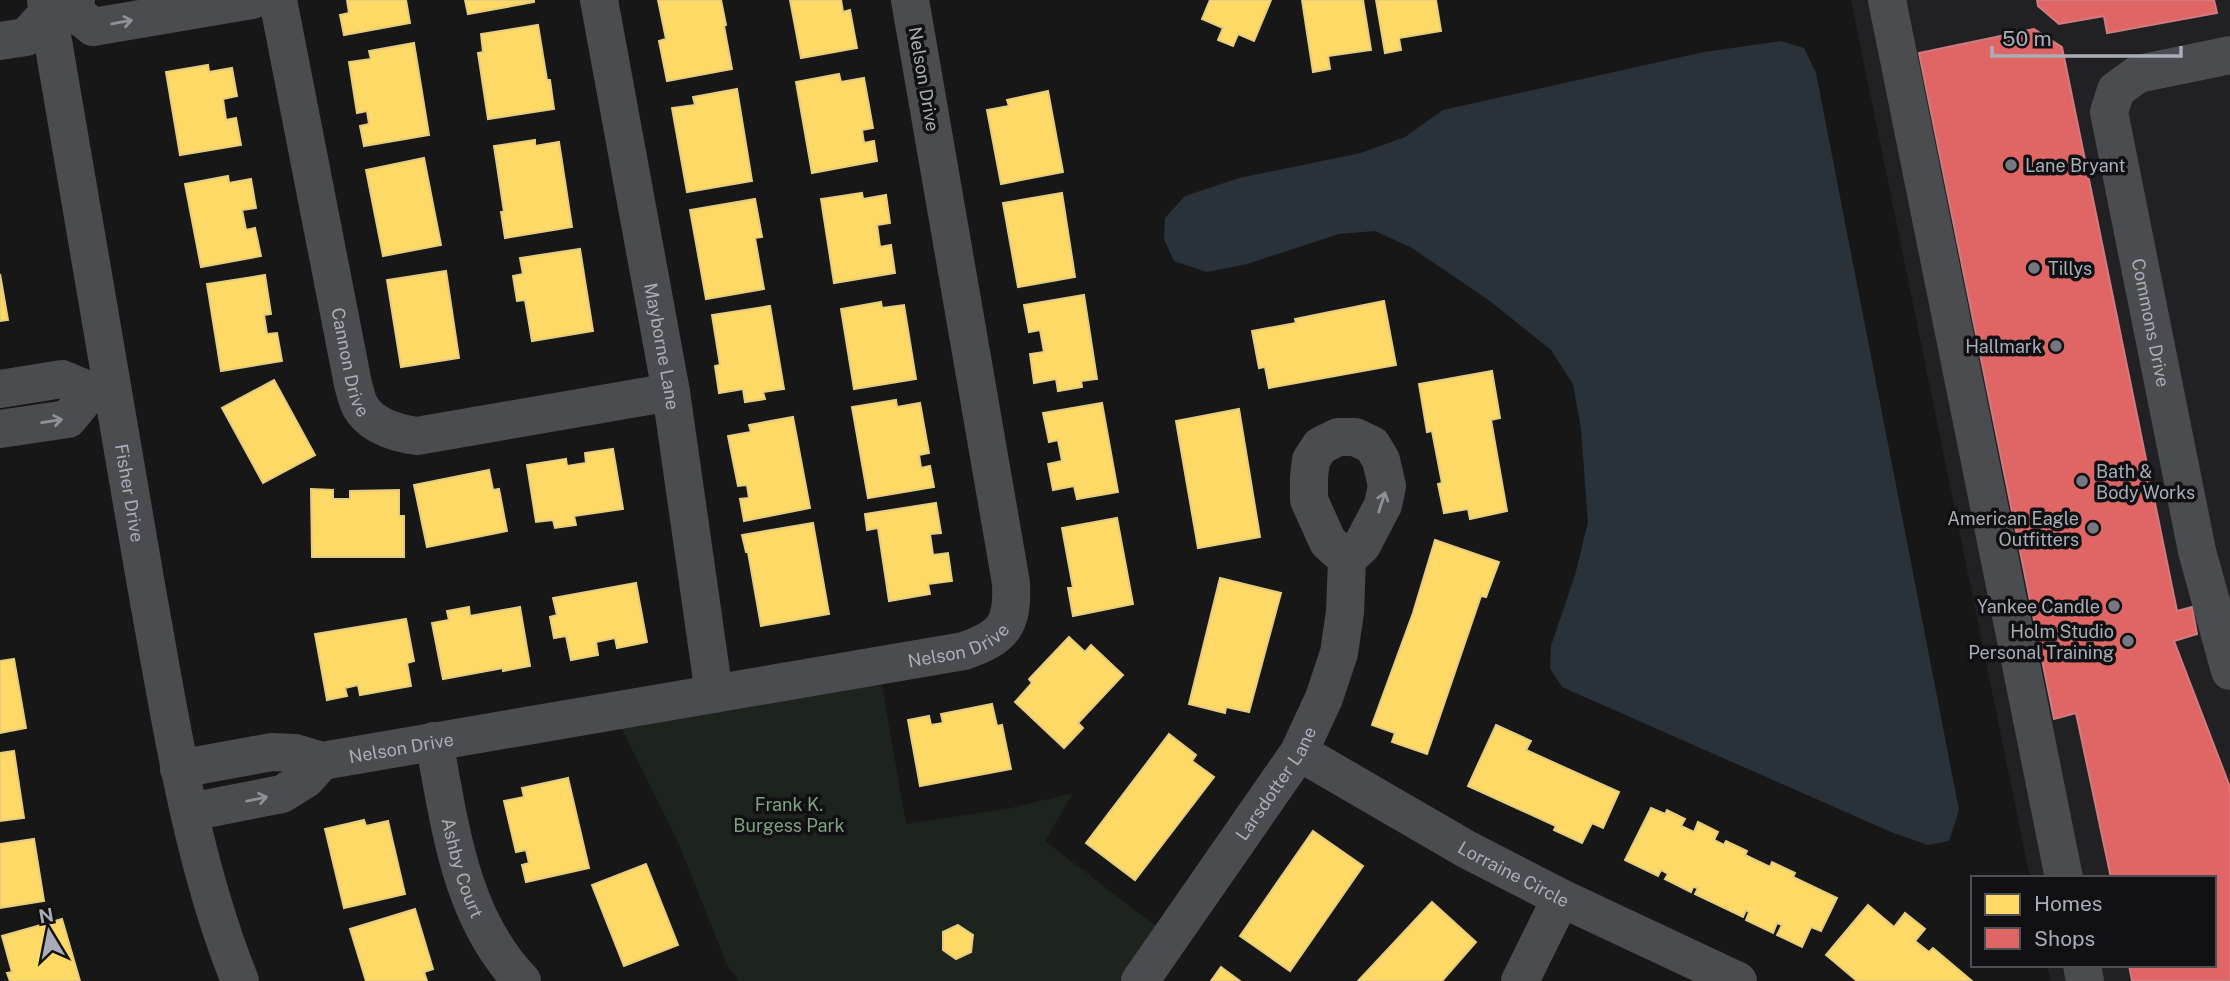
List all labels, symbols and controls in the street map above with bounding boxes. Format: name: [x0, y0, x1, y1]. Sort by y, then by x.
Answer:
scale bar: [1992, 14, 2181, 58]
one-way arrow: [110, 15, 133, 28]
street label: Nelson Drive: [904, 25, 944, 133]
text: 50 m: [2002, 26, 2052, 51]
place label: Lane Bryant: [2025, 155, 2126, 176]
marker: Lane Bryant: [2003, 157, 2019, 173]
street label: Commons Drive: [2128, 256, 2174, 389]
place label: Tillys: [2048, 258, 2092, 279]
marker: Tillys: [2026, 260, 2042, 276]
street label: Mayborne Lane: [641, 281, 684, 411]
street label: Cannon Drive: [328, 306, 374, 421]
place label: Hallmark: [1965, 336, 2042, 357]
marker: Hallmark: [2048, 338, 2064, 354]
one-way arrow: [40, 414, 63, 427]
street label: Fisher Drive: [111, 442, 149, 544]
place label: Bath & Body Works: [2096, 461, 2195, 503]
marker: Bath & Body Works: [2074, 473, 2090, 489]
one-way arrow: [1377, 492, 1389, 514]
place label: American Eagle Outfitters: [1947, 508, 2079, 550]
marker: American Eagle Outfitters: [2085, 520, 2101, 536]
place label: Yankee Candle: [1977, 596, 2100, 617]
marker: Yankee Candle: [2106, 598, 2122, 614]
street label: Nelson Drive: [906, 619, 1013, 671]
place label: Holm Studio Personal Training: [1968, 621, 2114, 663]
marker: Holm Studio Personal Training: [2120, 633, 2136, 649]
street label: Larsdotter Lane: [1231, 723, 1320, 844]
street label: Nelson Drive: [347, 728, 455, 767]
one-way arrow: [245, 792, 268, 806]
park label: Frank K. Burgess Park: [733, 794, 845, 836]
street label: Ashby Court: [438, 816, 488, 921]
street label: Lorraine Circle: [1454, 836, 1573, 911]
legend: [1971, 876, 2216, 967]
text: Homes: [2034, 891, 2102, 916]
north arrow: [14, 897, 84, 967]
text: N: [37, 903, 55, 927]
text: Shops: [2034, 926, 2095, 951]

